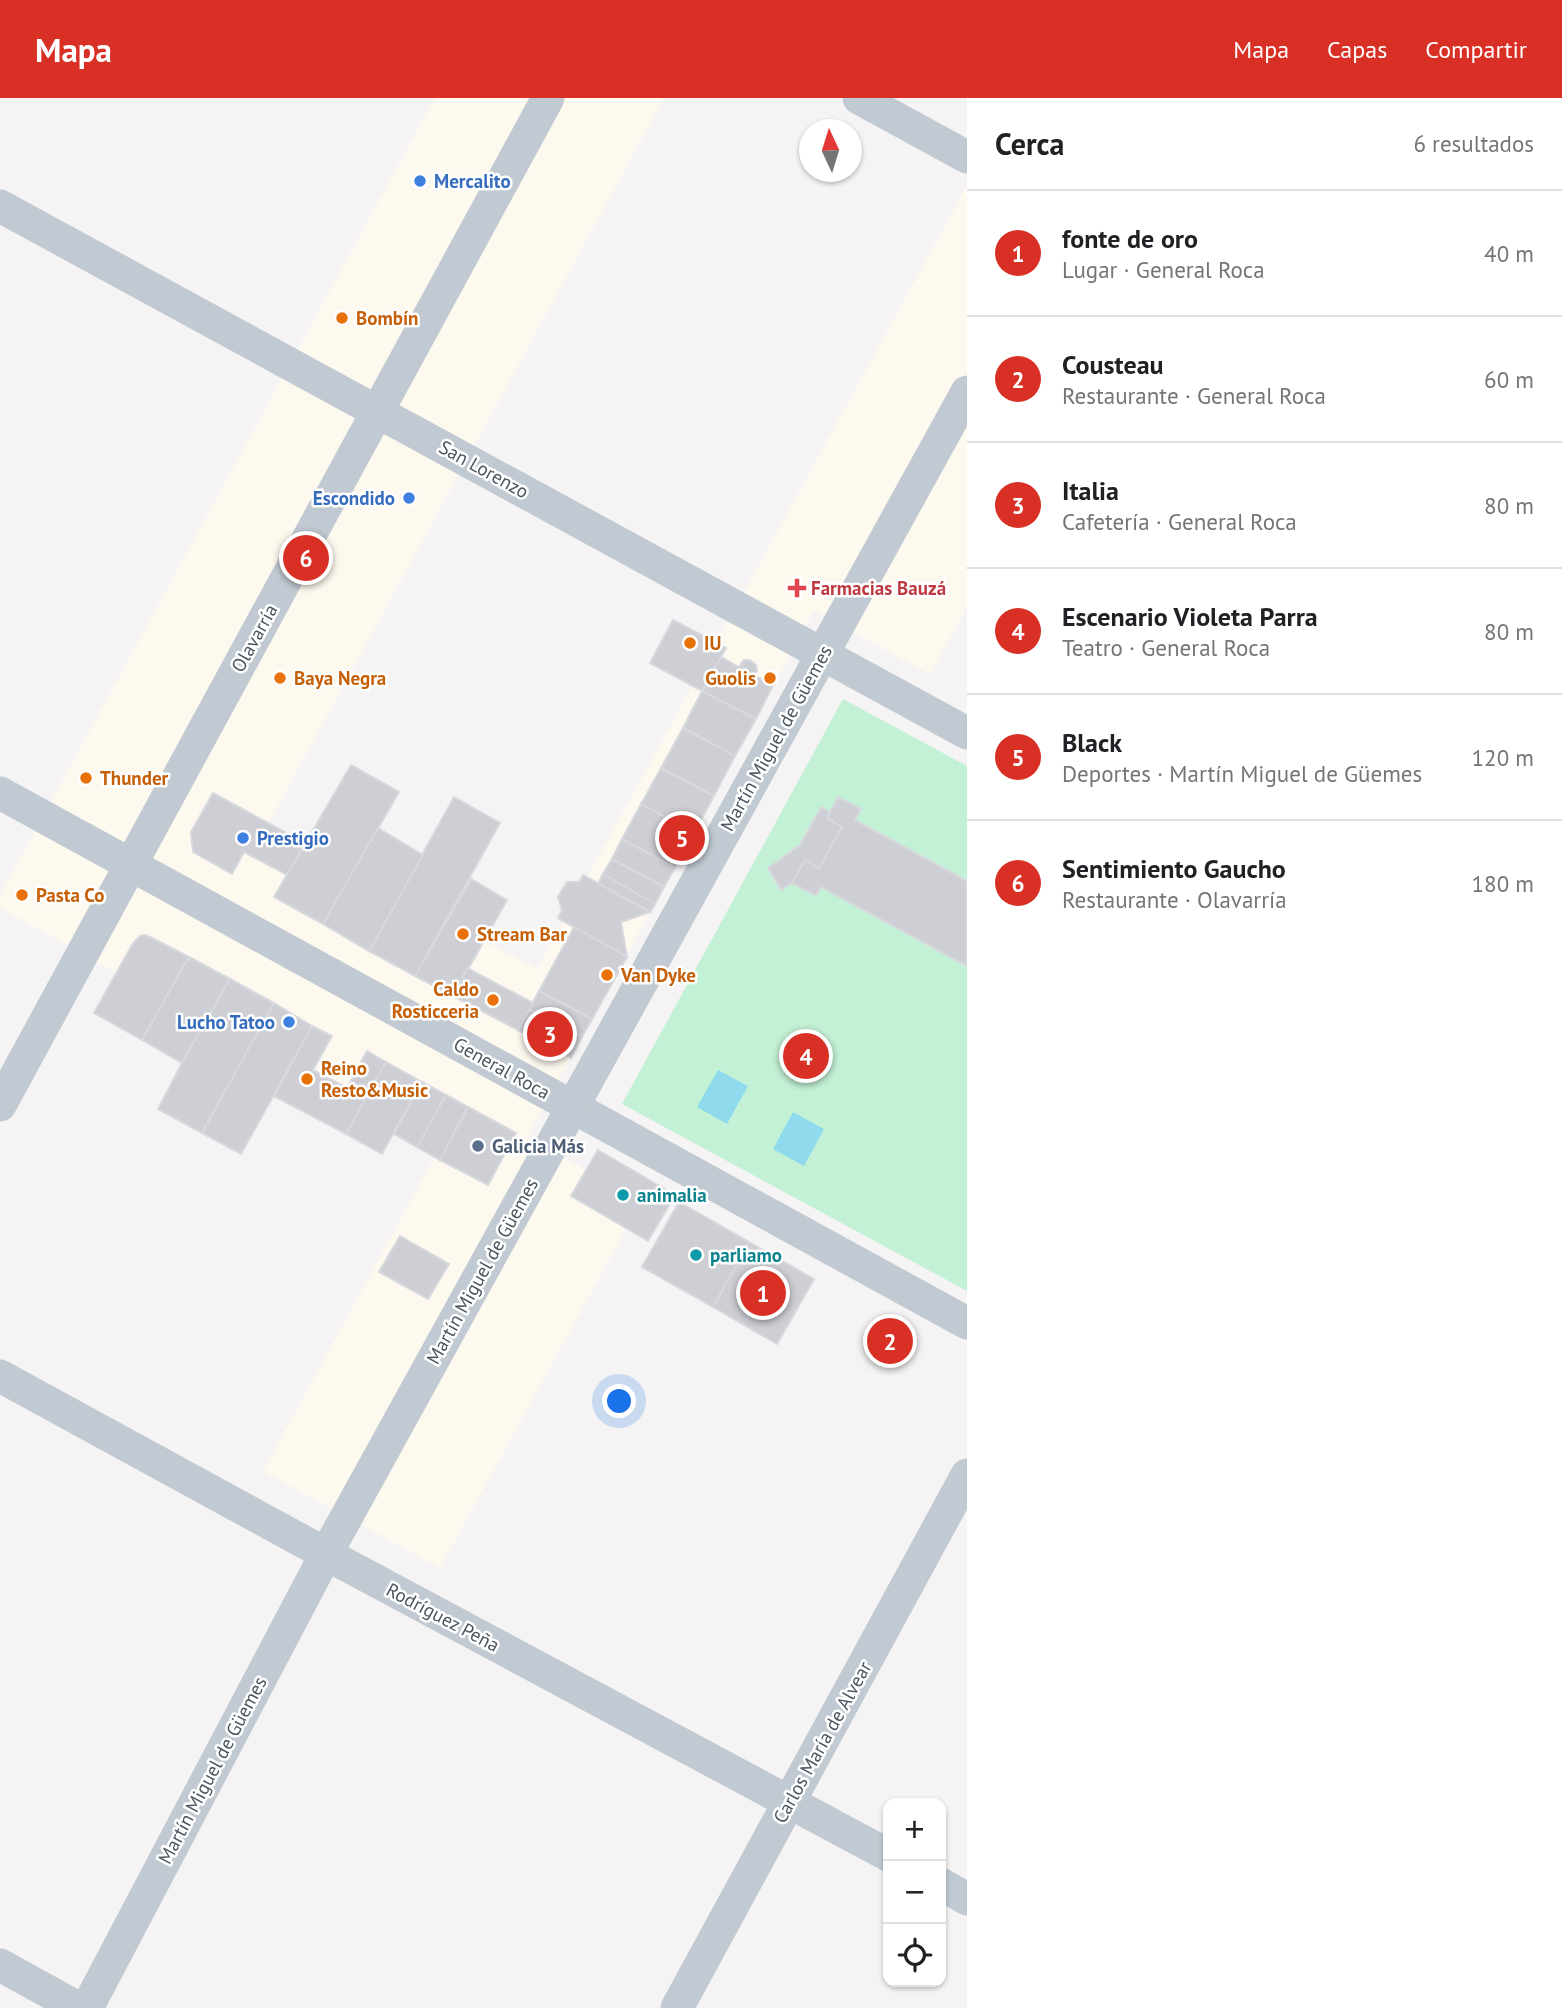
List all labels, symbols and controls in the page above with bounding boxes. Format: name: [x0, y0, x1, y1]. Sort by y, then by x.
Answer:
text: Mapa: [35, 28, 112, 71]
text: Mapa: [1233, 34, 1289, 65]
text: Capas: [1327, 34, 1387, 65]
text: Compartir: [1425, 34, 1527, 65]
north arrow: [799, 119, 862, 182]
text: Cerca: [995, 124, 1064, 163]
text: 6 resultados: [1413, 129, 1534, 158]
place label: Mercalito: [434, 169, 511, 193]
marker: Mercalito: [412, 173, 428, 189]
text: fonte de oro: [1062, 222, 1198, 255]
text: 1: [1011, 239, 1025, 268]
text: 40 m: [1484, 239, 1534, 268]
text: Lugar · General Roca: [1062, 255, 1265, 284]
place label: Bombín: [356, 306, 418, 330]
marker: Bombín: [334, 310, 350, 326]
text: Cousteau: [1062, 348, 1164, 381]
text: 2: [1011, 365, 1025, 394]
text: 60 m: [1484, 365, 1534, 394]
text: Restaurante · General Roca: [1062, 381, 1326, 410]
street label: San Lorenzo: [435, 435, 533, 503]
text: Italia: [1062, 474, 1119, 507]
place label: Escondido: [313, 486, 395, 510]
marker: Escondido: [401, 490, 417, 506]
text: 3: [1011, 491, 1025, 520]
text: 80 m: [1484, 491, 1534, 520]
text: Cafetería · General Roca: [1062, 507, 1297, 536]
pin: 6: [283, 532, 329, 584]
place label: Farmacias Bauzá: [811, 576, 946, 600]
marker: Farmacias Bauzá: [789, 580, 805, 596]
street label: Olavarría: [226, 600, 282, 676]
text: Escenario Violeta Parra: [1062, 600, 1318, 633]
text: 4: [1011, 617, 1025, 646]
text: 80 m: [1484, 617, 1534, 646]
place label: IU: [704, 631, 721, 655]
text: Teatro · General Roca: [1062, 633, 1270, 662]
marker: IU: [682, 635, 698, 651]
street label: Martín Miguel de Güemes: [715, 641, 837, 835]
place label: Baya Negra: [294, 666, 386, 690]
place label: Guolis: [705, 666, 756, 690]
marker: Baya Negra: [272, 670, 288, 686]
marker: Guolis: [762, 670, 778, 686]
text: Black: [1062, 726, 1122, 759]
text: 5: [1011, 743, 1025, 772]
text: 120 m: [1472, 743, 1534, 772]
text: Deportes · Martín Miguel de Güemes: [1062, 759, 1422, 788]
place label: Thunder: [100, 766, 169, 790]
marker: Thunder: [78, 770, 94, 786]
pin: 5: [659, 812, 705, 864]
place label: Prestigio: [257, 826, 329, 850]
marker: Prestigio: [235, 830, 251, 846]
text: Sentimiento Gaucho: [1062, 852, 1286, 885]
text: 6: [1011, 869, 1025, 898]
text: 180 m: [1472, 869, 1534, 898]
place label: Pasta Co: [36, 883, 105, 907]
text: Restaurante · Olavarría: [1062, 885, 1287, 914]
marker: Pasta Co: [14, 887, 30, 903]
place label: Stream Bar: [477, 922, 567, 946]
marker: Stream Bar: [455, 926, 471, 942]
place label: Van Dyke: [620, 963, 696, 987]
marker: Van Dyke: [599, 967, 615, 983]
place label: Caldo Rosticceria: [392, 977, 479, 1023]
marker: Caldo Rosticceria: [485, 992, 501, 1008]
pin: 3: [527, 1008, 573, 1060]
place label: Lucho Tatoo: [177, 1010, 275, 1034]
marker: Lucho Tatoo: [281, 1014, 297, 1030]
pin: 4: [783, 1030, 829, 1082]
street label: General Roca: [450, 1032, 554, 1104]
place label: Reino Resto&Music: [321, 1056, 428, 1102]
marker: Reino Resto&Music: [299, 1071, 315, 1087]
place label: Galicia Más: [492, 1134, 584, 1158]
marker: Galicia Más: [470, 1138, 486, 1154]
street label: Martín Miguel de Güemes: [421, 1174, 543, 1368]
place label: animalia: [637, 1183, 707, 1207]
marker: animalia: [615, 1187, 631, 1203]
place label: parliamo: [710, 1243, 782, 1267]
marker: parliamo: [688, 1247, 704, 1263]
pin: 1: [740, 1267, 786, 1319]
pin: 2: [867, 1315, 913, 1367]
your location: [602, 1384, 636, 1418]
street label: Rodríguez Peña: [382, 1577, 504, 1657]
street label: Carlos María de Alvear: [768, 1656, 877, 1827]
street label: Martín Miguel de Güemes: [152, 1672, 272, 1868]
map controls: [883, 1798, 946, 1987]
button: +: [883, 1798, 946, 1861]
button: −: [883, 1861, 946, 1924]
button: locate: [883, 1924, 946, 1987]

